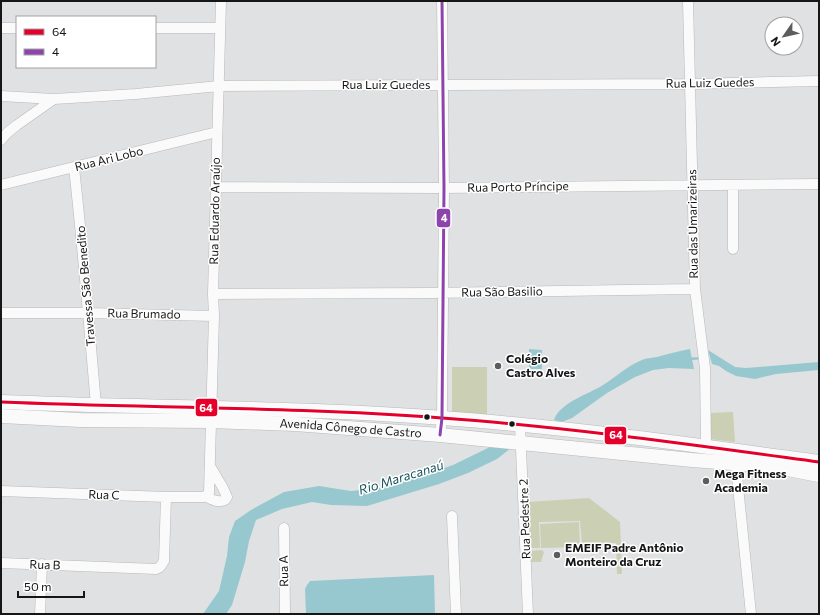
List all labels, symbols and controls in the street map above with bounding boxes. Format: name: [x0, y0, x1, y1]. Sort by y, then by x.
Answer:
legend: [16, 16, 156, 68]
north arrow: [764, 16, 804, 56]
text: 64: [52, 24, 66, 38]
text: N: [768, 35, 783, 49]
text: 4: [52, 44, 59, 58]
street label: Rua Luiz Guedes: [666, 74, 754, 90]
street label: Rua Luiz Guedes: [342, 77, 430, 91]
street label: Rua Ari Lobo: [73, 143, 144, 173]
street label: Rua Eduardo Araújo: [206, 157, 222, 265]
street label: Rua das Umarizeiras: [684, 169, 700, 279]
street label: Rua Porto Príncipe: [467, 178, 569, 194]
line badge: 4: [436, 208, 451, 228]
text: 4: [441, 211, 448, 224]
street label: Travessa São Benedito: [73, 225, 97, 347]
street label: Rua São Basilio: [461, 283, 543, 299]
street label: Rua Brumado: [107, 305, 181, 321]
place label: Colégio Castro Alves: [506, 351, 576, 379]
marker: Colégio Castro Alves: [493, 361, 503, 371]
line badge: 64: [195, 398, 218, 417]
text: 64: [199, 401, 213, 414]
unlabelled marker: [422, 412, 432, 422]
street label: Avenida Cônego de Castro: [279, 415, 422, 440]
unlabelled marker: [507, 419, 517, 429]
line badge: 64: [604, 426, 627, 445]
text: 64: [609, 428, 623, 441]
water label: Rio Maracanaú: [357, 456, 446, 498]
place label: Mega Fitness Academia: [714, 466, 787, 494]
marker: Mega Fitness Academia: [701, 476, 711, 486]
street label: Rua Pedestre 2: [516, 478, 532, 559]
street label: Rua C: [88, 486, 120, 502]
place label: EMEIF Padre Antônio Monteiro da Cruz: [565, 540, 684, 568]
marker: EMEIF Padre Antônio Monteiro da Cruz: [552, 550, 562, 560]
street label: Rua A: [276, 555, 290, 587]
street label: Rua B: [29, 556, 61, 572]
scale bar: [18, 573, 84, 599]
text: 50 m: [24, 579, 52, 593]

